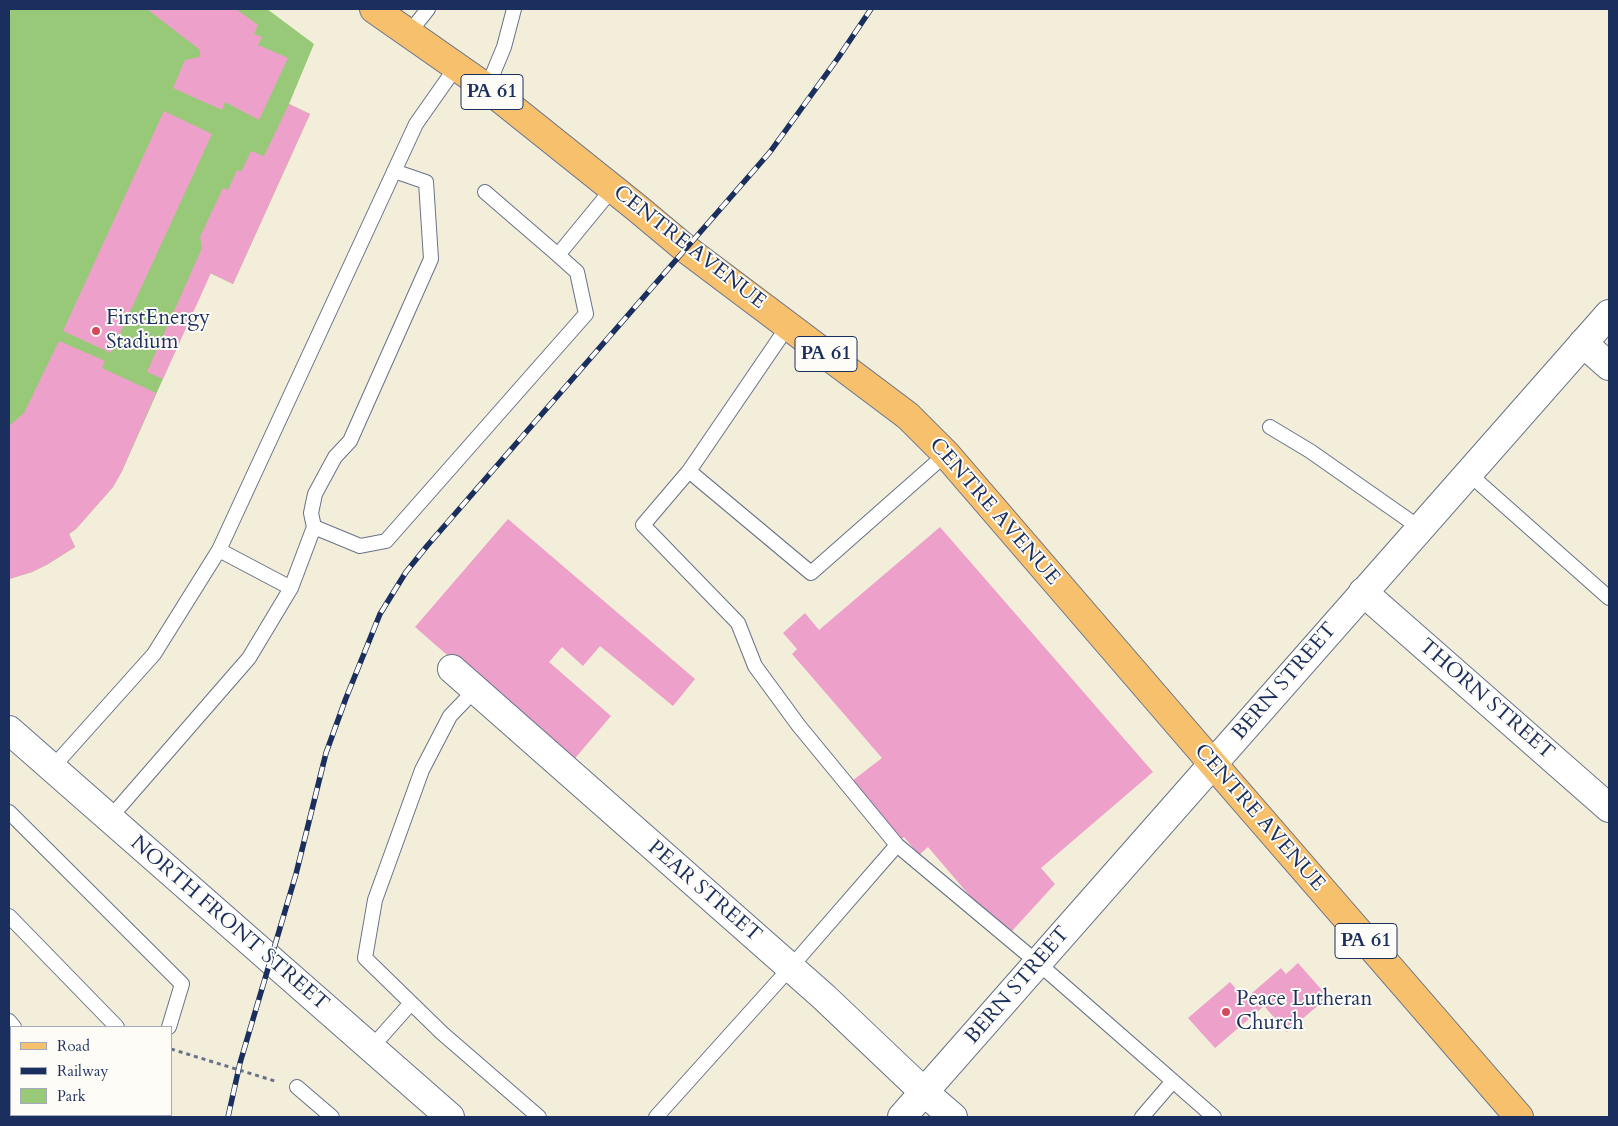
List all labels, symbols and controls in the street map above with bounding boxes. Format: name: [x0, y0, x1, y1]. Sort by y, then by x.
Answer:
road number: PA 61: [461, 74, 523, 110]
street label: CENTRE AVENUE: [608, 181, 770, 315]
place label: FirstEnergy Stadium: [106, 306, 210, 356]
marker: FirstEnergy Stadium: [90, 325, 102, 337]
road number: PA 61: [795, 336, 857, 372]
street label: CENTRE AVENUE: [923, 433, 1065, 591]
street label: BERN STREET: [1227, 618, 1343, 746]
street label: THORN STREET: [1413, 634, 1559, 766]
street label: CENTRE AVENUE: [1188, 739, 1330, 897]
street label: NORTH FRONT STREET: [125, 831, 333, 1017]
street label: PEAR STREET: [642, 836, 766, 948]
street label: BERN STREET: [960, 922, 1076, 1050]
road number: PA 61: [1335, 924, 1397, 958]
place label: Peace Lutheran Church: [1236, 987, 1372, 1037]
marker: Peace Lutheran Church: [1220, 1006, 1232, 1018]
legend: [10, 1026, 172, 1116]
text: Road: [57, 1036, 90, 1056]
text: Railway: [57, 1061, 108, 1081]
text: Park: [57, 1086, 86, 1106]

